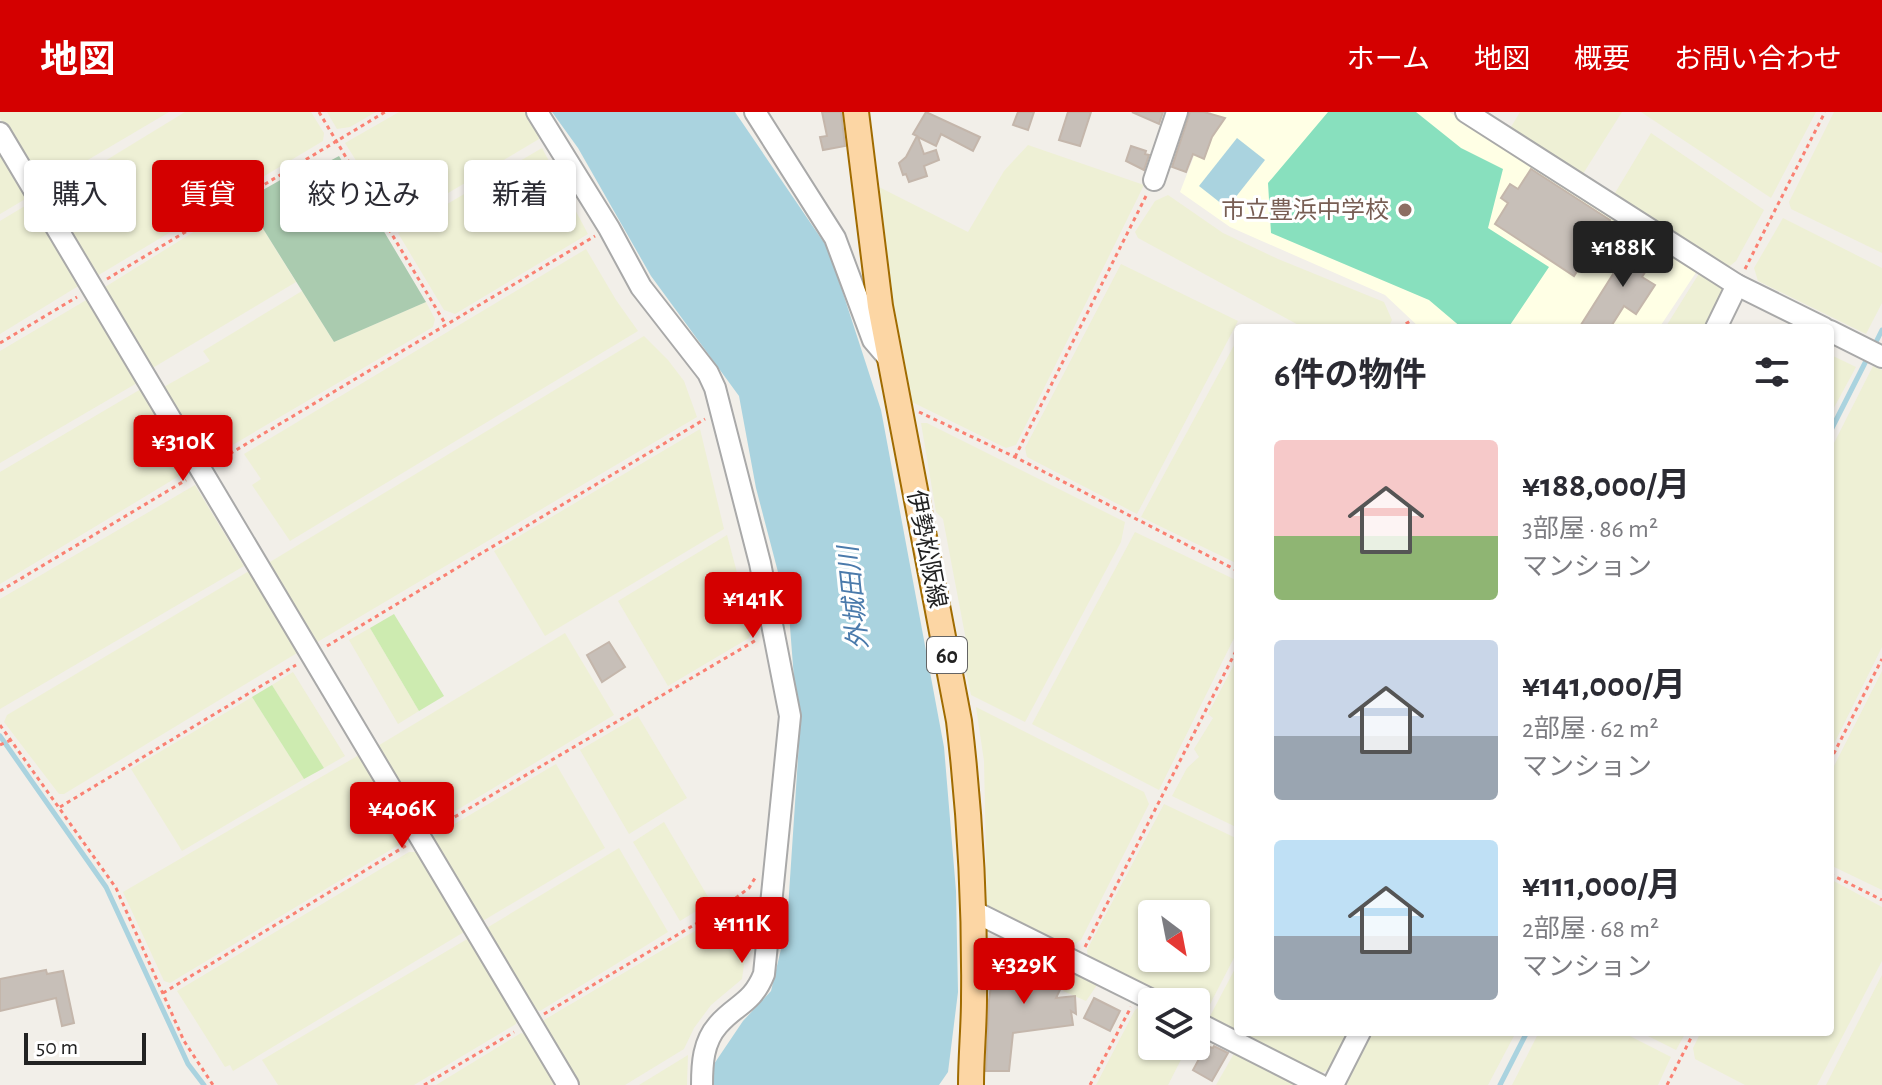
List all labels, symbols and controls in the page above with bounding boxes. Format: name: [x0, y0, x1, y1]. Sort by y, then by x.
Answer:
text: 地図: [40, 42, 116, 80]
text: ホーム: [1347, 46, 1430, 74]
text: 地図: [1474, 46, 1530, 74]
text: 概要: [1574, 46, 1630, 74]
text: お問い合わせ: [1674, 46, 1842, 74]
chip: 購入: [24, 160, 136, 232]
chip: 賃貸: [152, 160, 264, 232]
chip: 絞り込み: [280, 160, 448, 232]
chip: 新着: [464, 160, 576, 232]
place label: 市立豊浜中学校: [1221, 197, 1389, 223]
marker: 市立豊浜中学校: [1396, 201, 1414, 219]
pin: ¥188K: [1567, 221, 1679, 289]
text: ¥188K: [1591, 234, 1655, 260]
icon: filters: [1750, 350, 1794, 394]
text: 6件の物件: [1274, 359, 1426, 393]
pin: ¥310K: [127, 415, 239, 483]
text: ¥310K: [152, 428, 214, 454]
text: ¥188,000/月: [1522, 469, 1690, 503]
icon: home: [1338, 472, 1434, 568]
street label: 伊勢松阪線: [903, 488, 951, 610]
text: 3部屋 · 86 m²: [1522, 516, 1658, 542]
water label: 外城田川: [834, 542, 872, 651]
text: マンション: [1522, 554, 1652, 580]
pin: ¥141K: [697, 572, 809, 640]
text: ¥141K: [723, 585, 783, 611]
road number: 60: [927, 637, 967, 673]
text: ¥141,000/月: [1522, 669, 1686, 703]
icon: home: [1338, 672, 1434, 768]
text: 2部屋 · 62 m²: [1522, 716, 1659, 742]
text: マンション: [1522, 754, 1652, 780]
pin: ¥406K: [346, 782, 458, 850]
text: ¥406K: [368, 795, 436, 821]
text: ¥111,000/月: [1522, 869, 1681, 903]
icon: home: [1338, 872, 1434, 968]
pin: ¥111K: [686, 897, 798, 965]
north arrow: [1138, 900, 1210, 972]
map controls: [1138, 900, 1210, 1060]
text: ¥111K: [714, 910, 770, 936]
text: 2部屋 · 68 m²: [1522, 916, 1659, 942]
pin: ¥329K: [968, 938, 1080, 1006]
text: ¥329K: [992, 951, 1056, 977]
text: マンション: [1522, 954, 1652, 980]
button: layers: [1138, 988, 1210, 1060]
scale bar: [24, 1029, 146, 1065]
text: 50 m: [36, 1036, 78, 1058]

